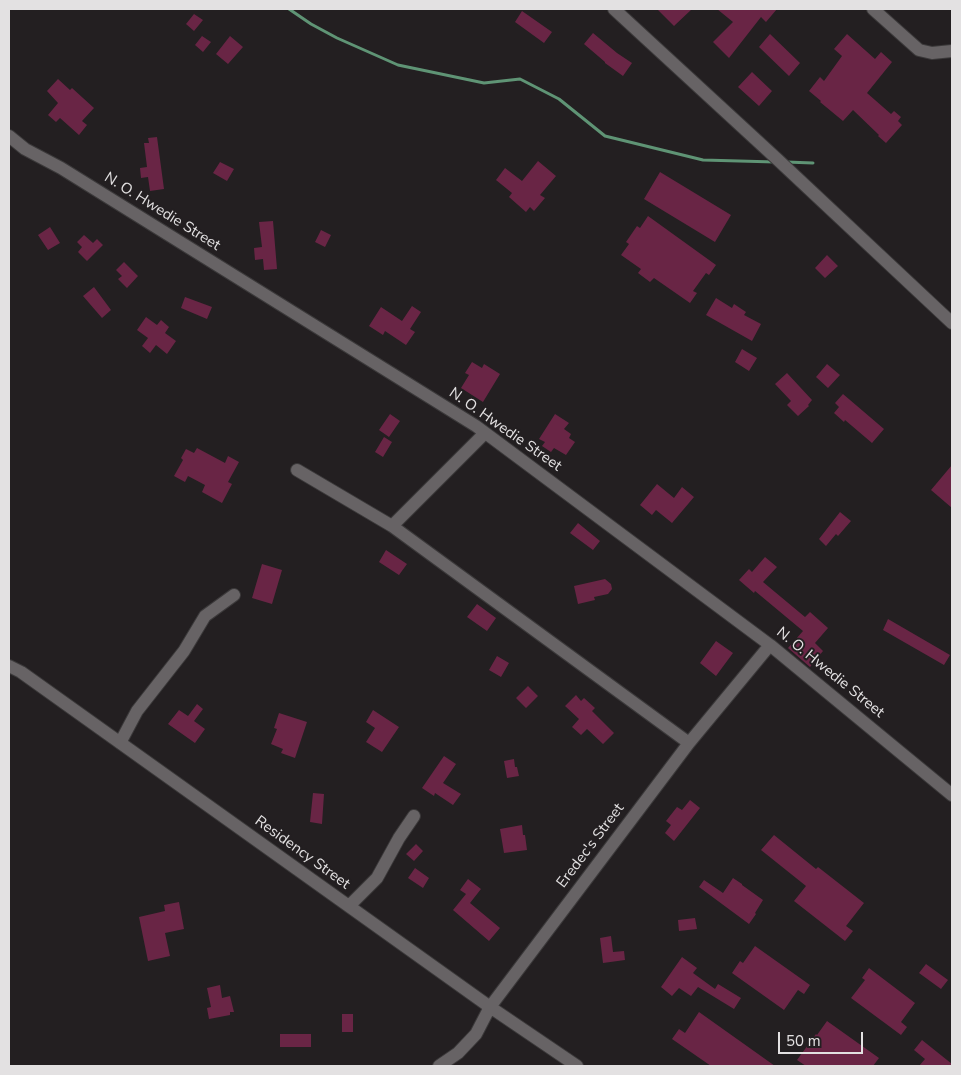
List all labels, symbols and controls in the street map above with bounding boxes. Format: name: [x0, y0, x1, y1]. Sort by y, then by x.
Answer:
street label: N. O. Hwedie Street: [101, 169, 223, 255]
street label: N. O. Hwedie Street: [445, 384, 565, 476]
street label: N. O. Hwedie Street: [772, 624, 888, 722]
street label: Eredec's Street: [553, 800, 629, 892]
street label: Residency Street: [251, 812, 353, 894]
scale bar: [781, 1022, 866, 1054]
text: 50 m: [786, 1031, 821, 1051]

